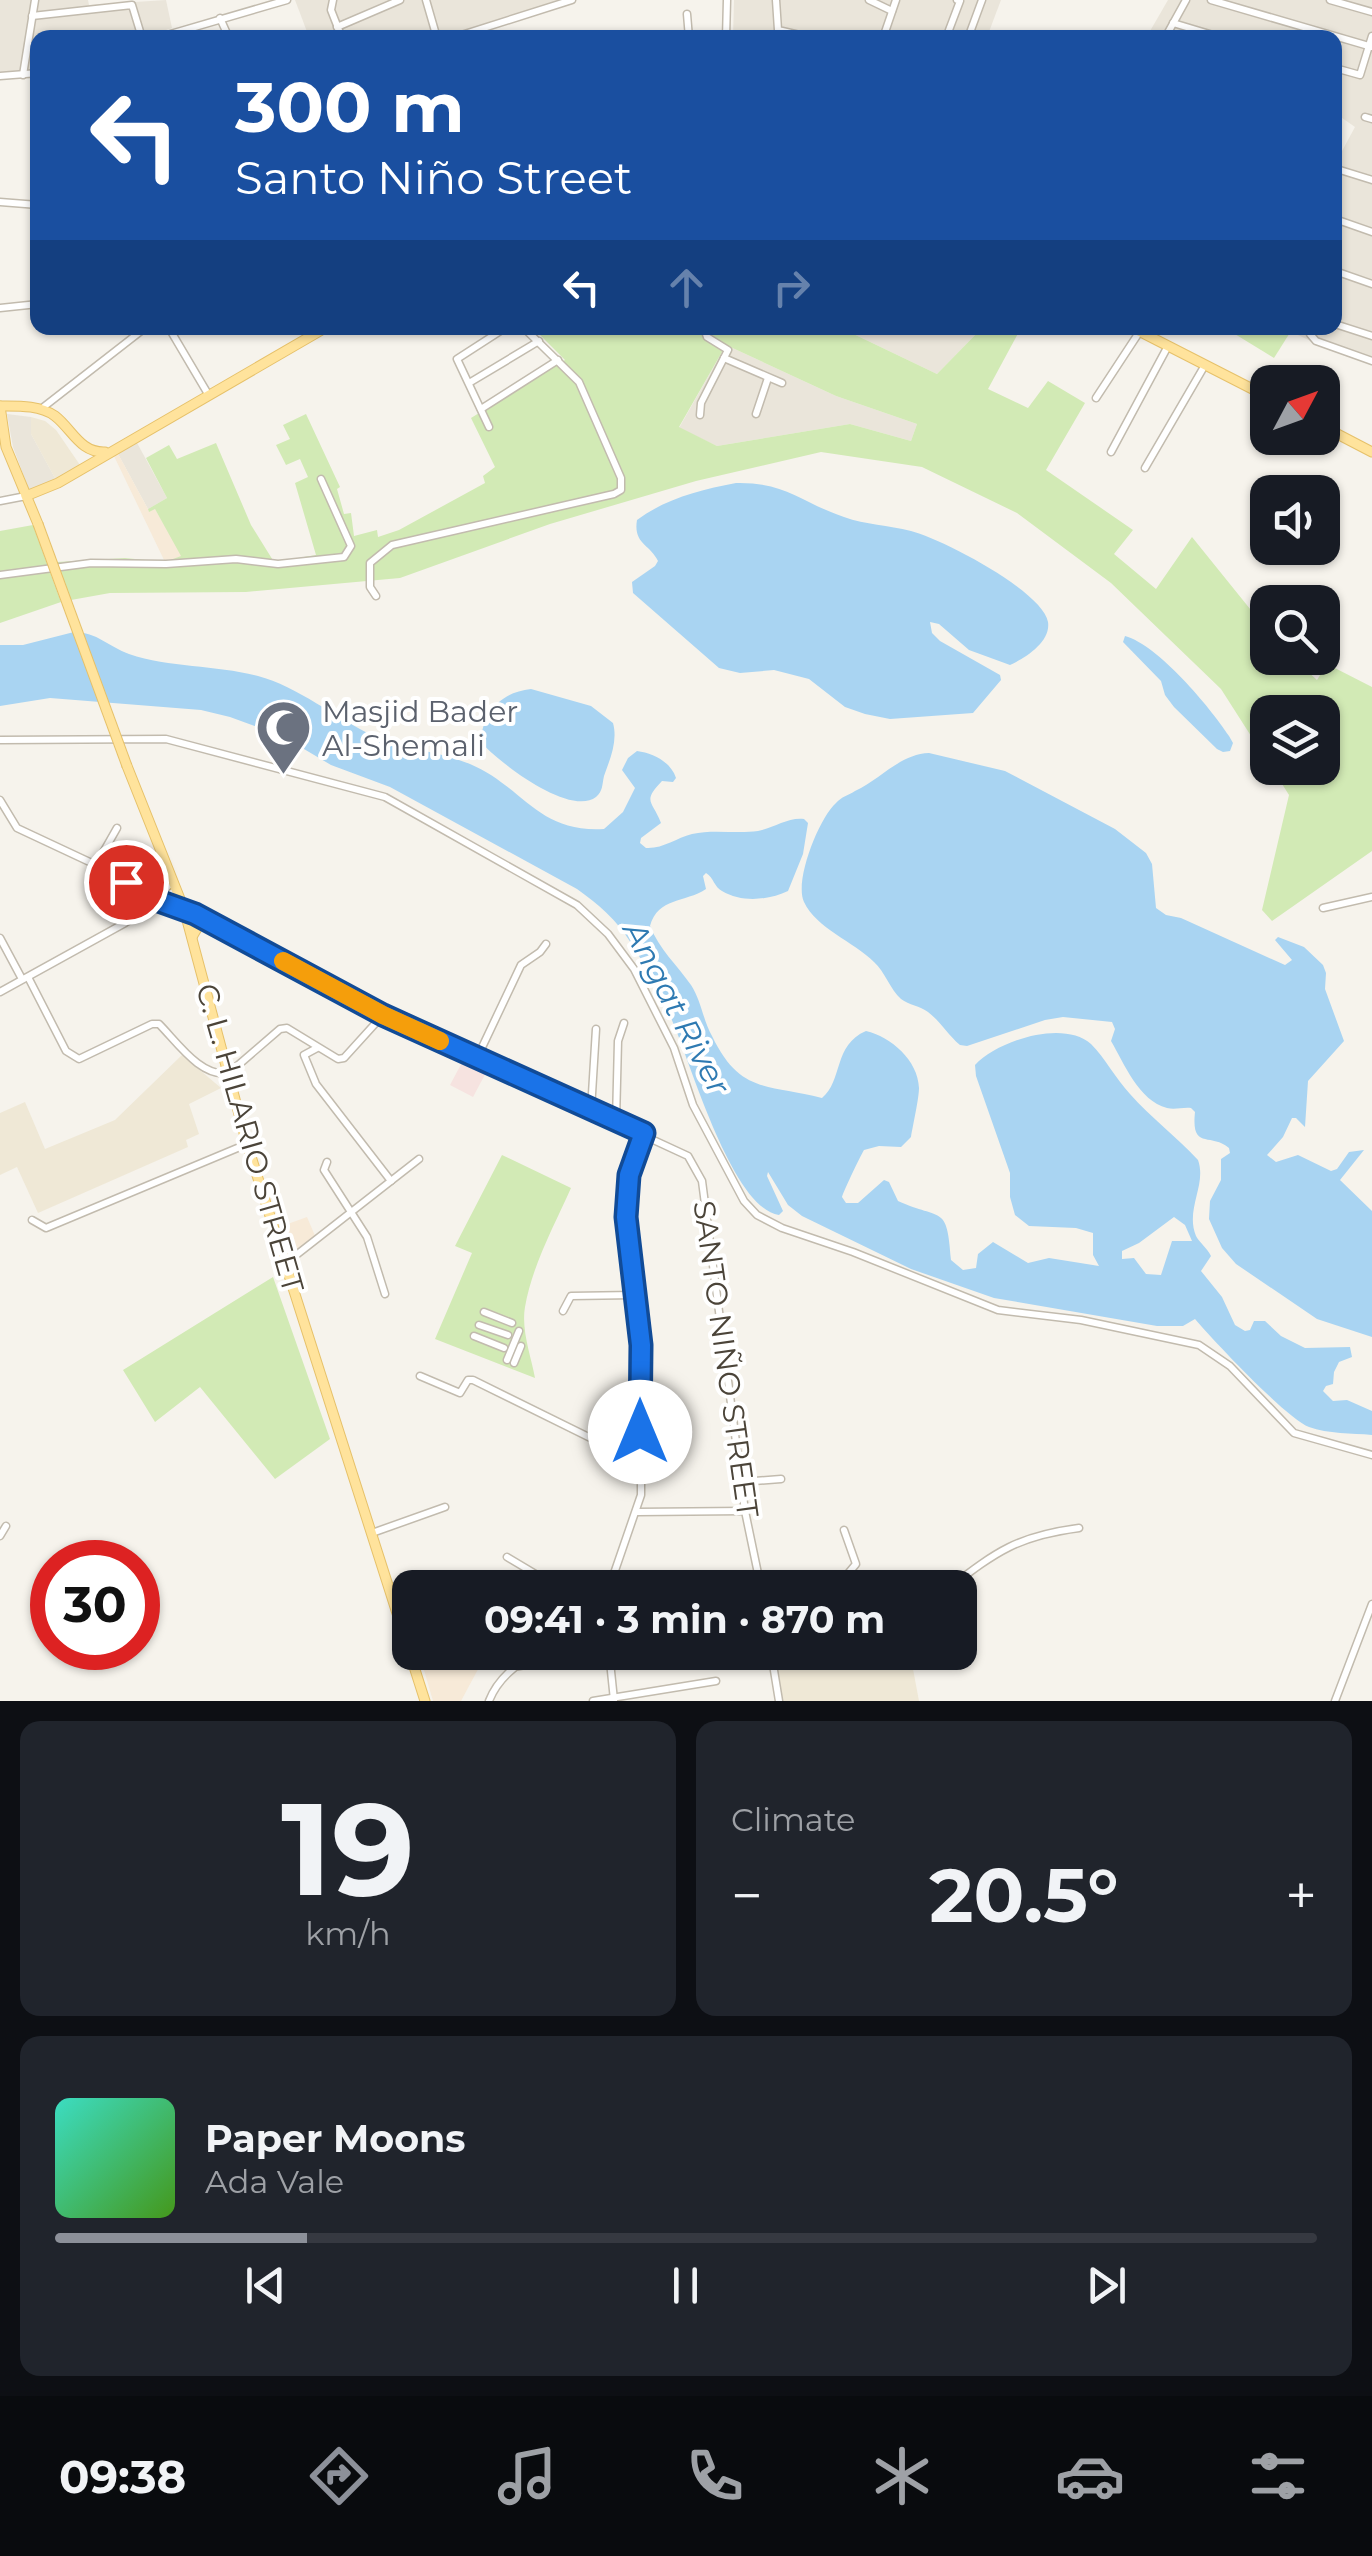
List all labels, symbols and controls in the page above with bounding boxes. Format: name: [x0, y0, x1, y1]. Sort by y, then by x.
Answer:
text: 300 m: [235, 64, 465, 150]
icon: left: [70, 70, 200, 200]
text: Santo Niño Street: [235, 150, 632, 205]
icon: left: [554, 260, 609, 315]
icon: ahead: [659, 260, 714, 315]
icon: right: [764, 260, 819, 315]
north arrow: [1250, 365, 1340, 455]
map controls: [1250, 365, 1340, 785]
button: sound: [1250, 475, 1340, 565]
button: search: [1250, 585, 1340, 675]
place label: Masjid Bader Al-Shemali: [322, 693, 518, 764]
button: layers: [1250, 695, 1340, 785]
mosque icon: Masjid Bader Al-Shemali: [253, 698, 313, 777]
pin: [84, 840, 169, 925]
icon: arrive: [99, 855, 154, 910]
water label: Angat River: [614, 913, 739, 1102]
street label: C. L. HILARIO STREET: [188, 979, 312, 1297]
street label: SANTO NIÑO STREET: [685, 1198, 767, 1521]
position arrow: [588, 1380, 692, 1484]
speed limit sign: 30: [30, 1540, 160, 1670]
text: 09:41 · 3 min · 870 m: [484, 1596, 885, 1643]
text: 19: [281, 1769, 415, 1928]
text: Climate: [731, 1800, 855, 1839]
text: 20.5°: [929, 1849, 1119, 1941]
text: −: [731, 1862, 763, 1929]
text: +: [1285, 1862, 1317, 1929]
text: km/h: [305, 1914, 391, 1953]
text: Paper Moons: [205, 2115, 466, 2162]
text: Ada Vale: [205, 2162, 344, 2201]
icon: previous: [238, 2258, 293, 2313]
icon: pause: [658, 2258, 713, 2313]
icon: next: [1079, 2258, 1134, 2313]
icon: directions: [304, 2441, 374, 2511]
icon: music: [492, 2441, 562, 2511]
icon: phone: [680, 2441, 750, 2511]
icon: climate: [867, 2441, 937, 2511]
icon: car: [1055, 2441, 1125, 2511]
icon: filters: [1243, 2441, 1313, 2511]
text: 09:38: [59, 2449, 186, 2504]

